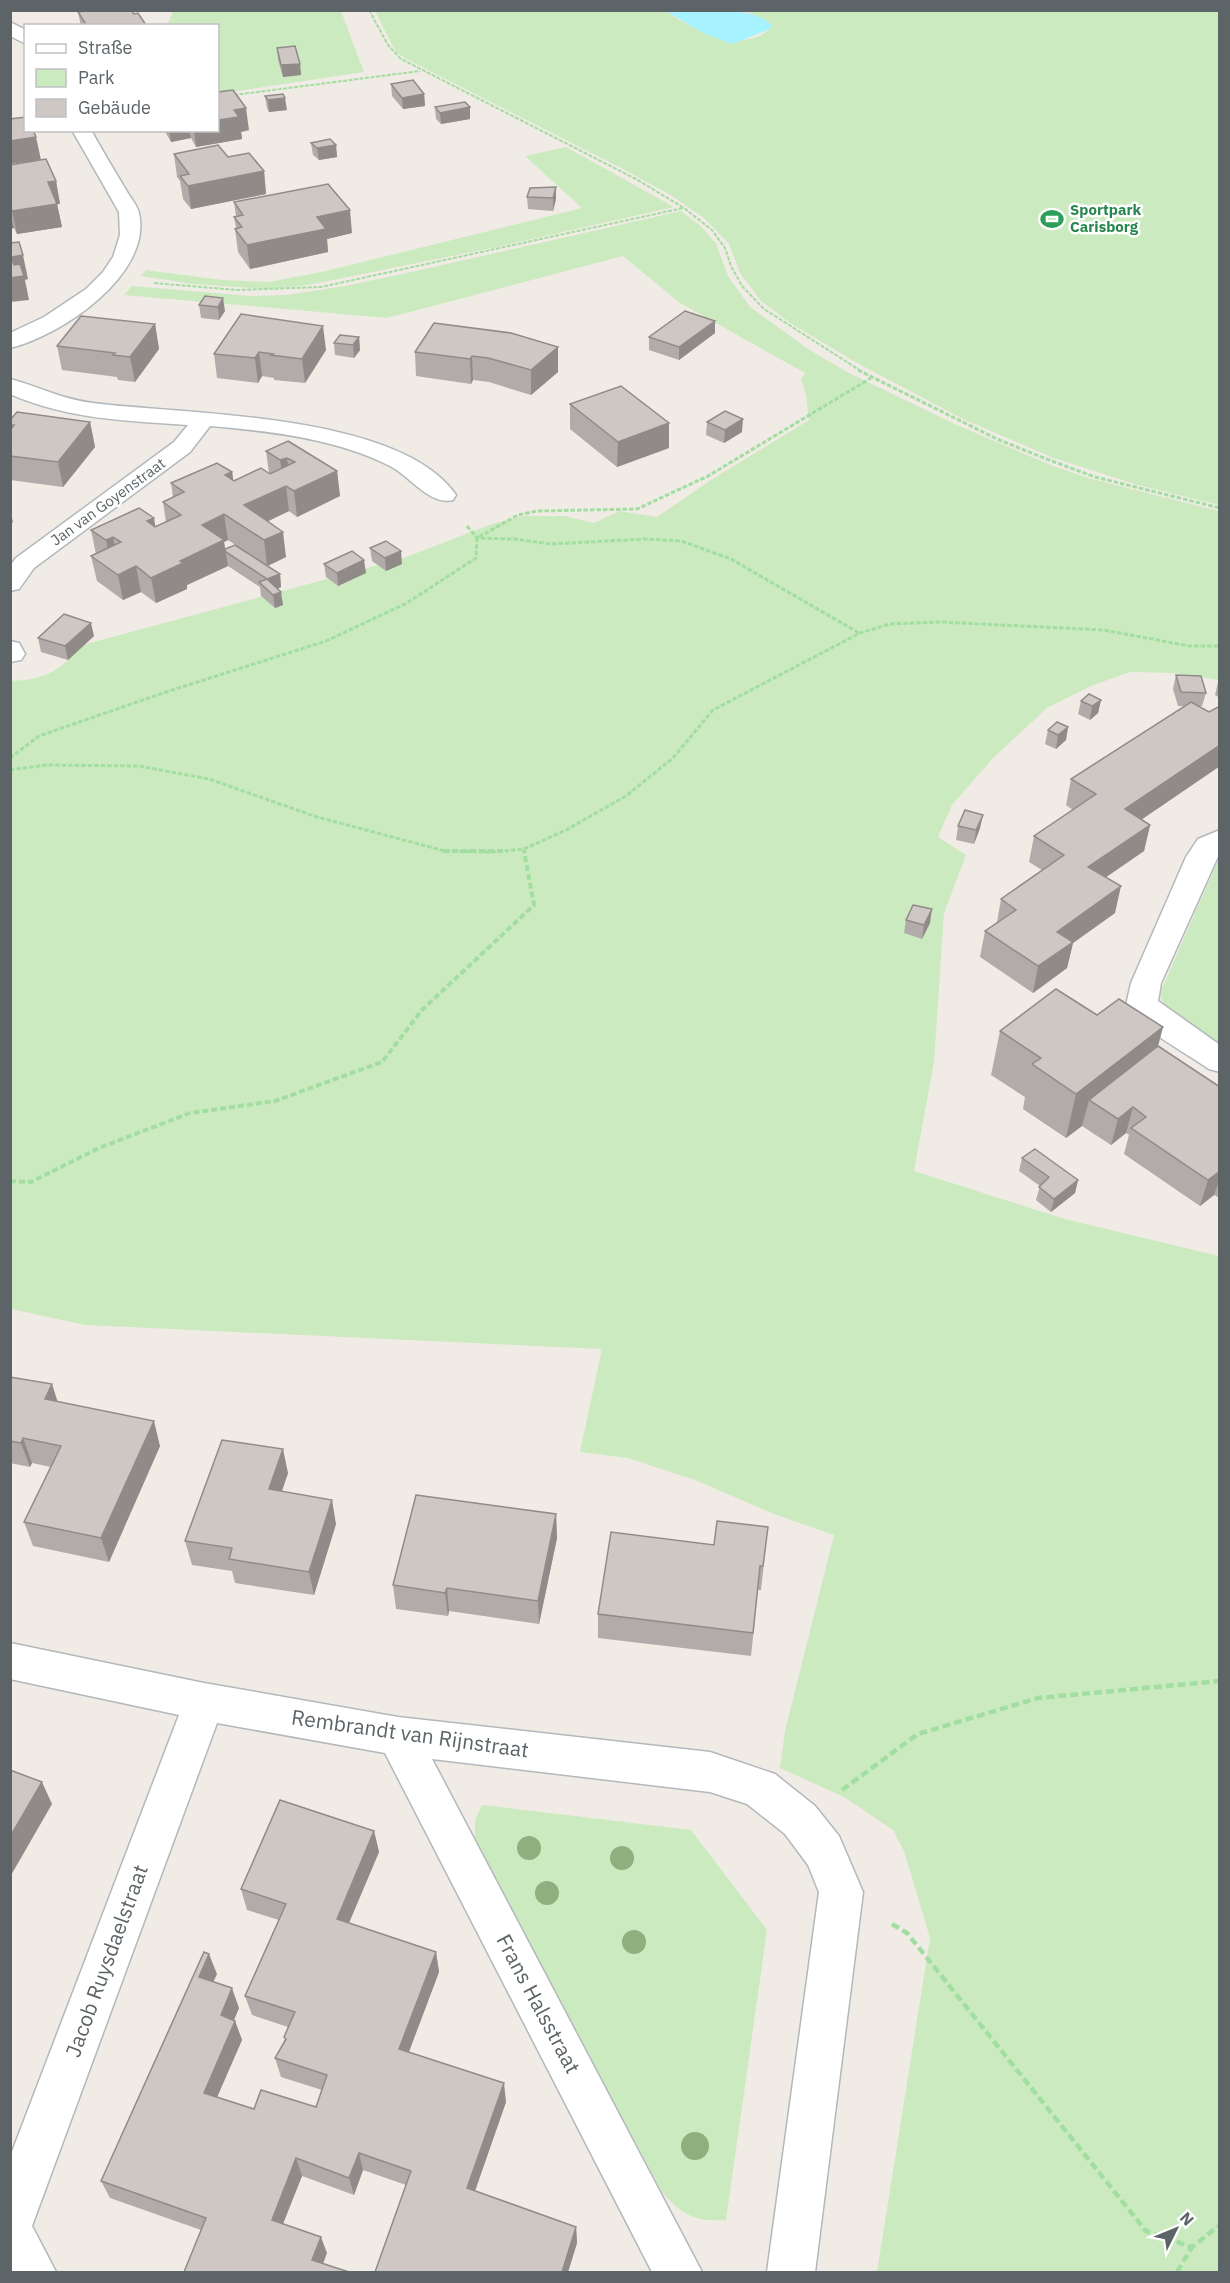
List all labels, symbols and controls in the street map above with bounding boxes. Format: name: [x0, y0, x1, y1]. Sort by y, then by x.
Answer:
legend: [24, 24, 219, 132]
text: Straße: [78, 36, 132, 59]
text: Park: [78, 66, 115, 89]
text: Gebäude: [78, 96, 151, 119]
place label: Sportpark Carisborg: [1070, 200, 1142, 236]
sports icon: Sportpark Carisborg: [1039, 206, 1065, 232]
street label: Jan van Goyenstraat: [47, 454, 169, 550]
street label: Rembrandt van Rijnstraat: [290, 1702, 531, 1764]
street label: Jacob Ruysdaelstraat: [58, 1861, 154, 2061]
street label: Frans Halsstraat: [490, 1929, 587, 2078]
north arrow: [1146, 2199, 1206, 2259]
text: N: [1176, 2208, 1198, 2230]

